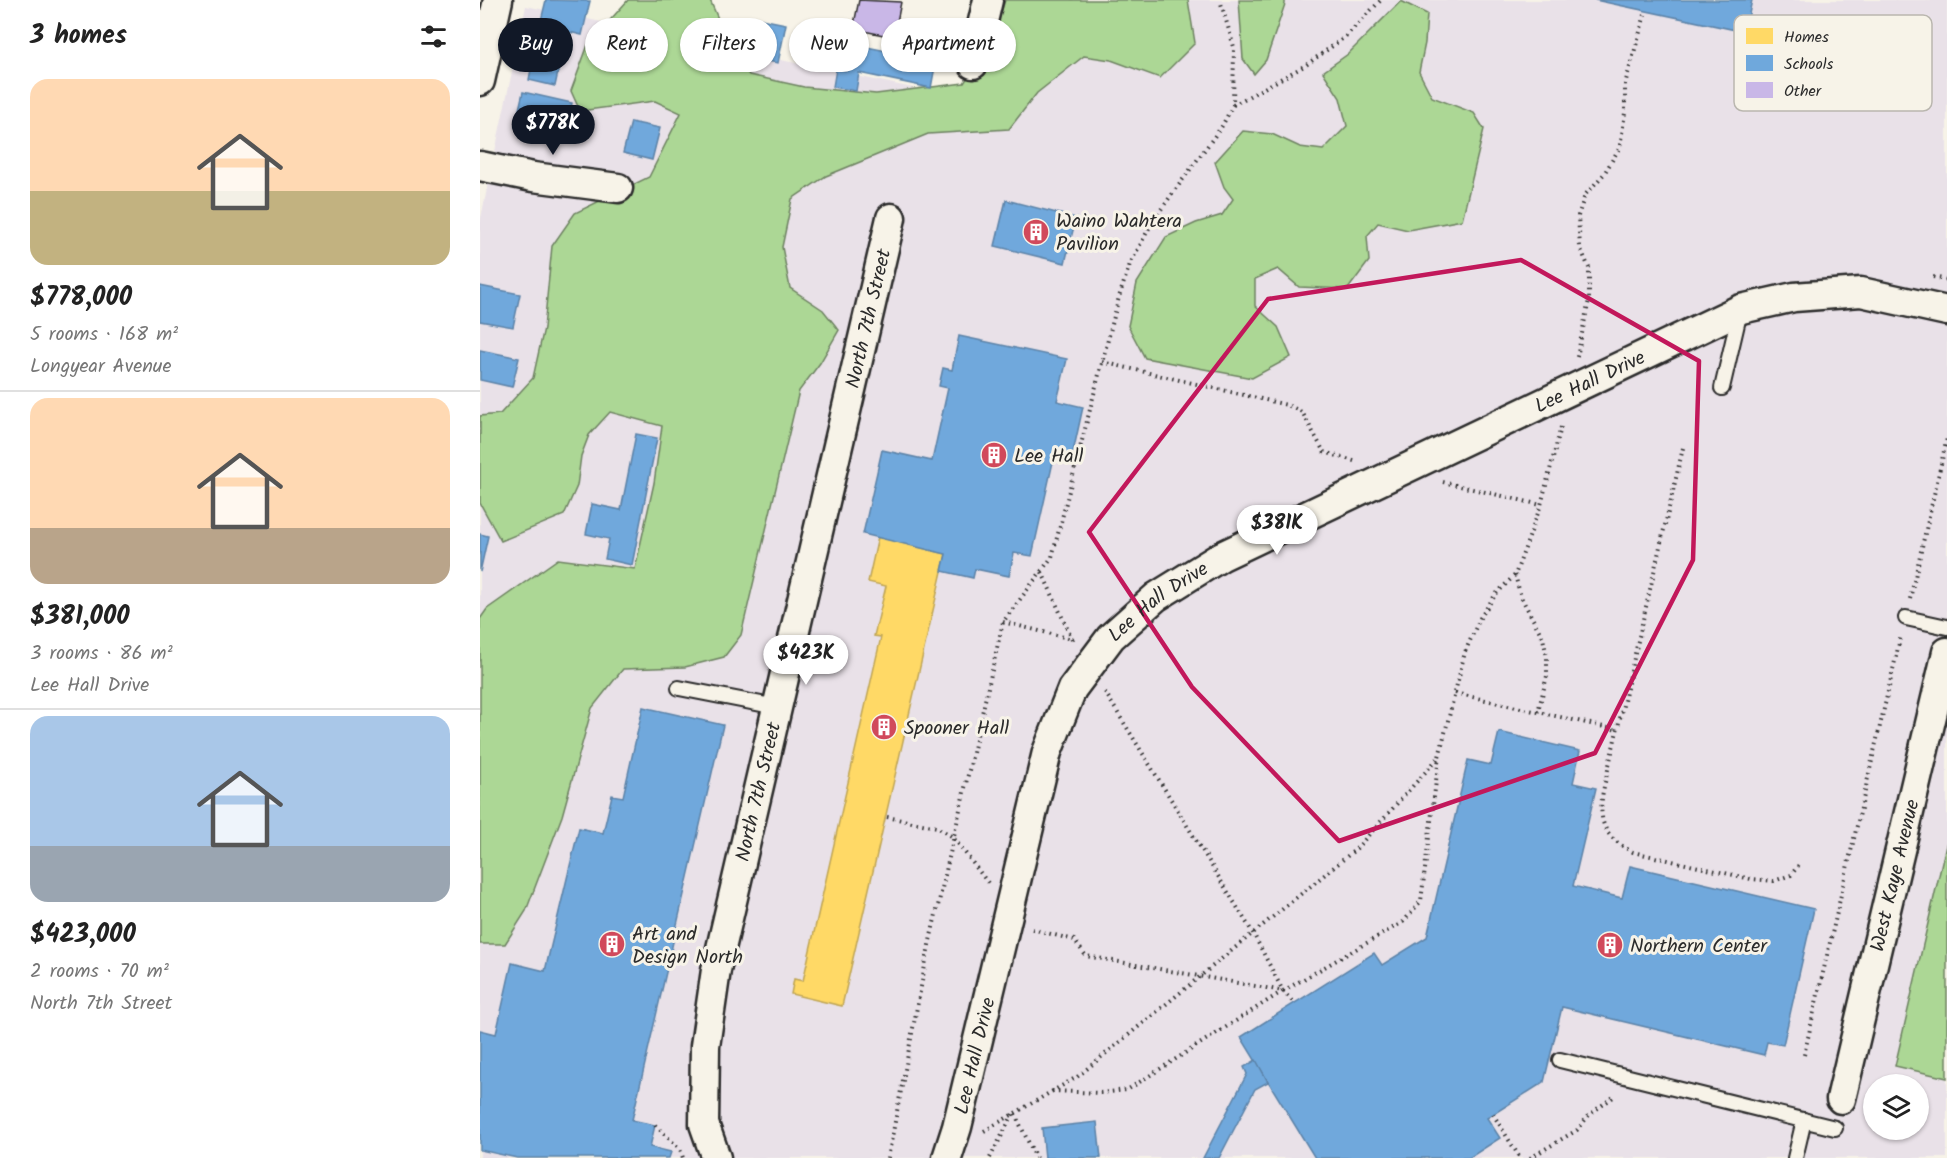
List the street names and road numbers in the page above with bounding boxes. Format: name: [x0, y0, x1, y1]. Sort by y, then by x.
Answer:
street label: North 7th Street: [838, 246, 901, 392]
street label: Lee Hall Drive: [1530, 343, 1651, 423]
street label: Lee Hall Drive: [1101, 554, 1215, 651]
street label: North 7th Street: [728, 719, 791, 865]
street label: West Kaye Avenue: [1863, 796, 1930, 955]
street label: Lee Hall Drive: [947, 994, 1006, 1118]

